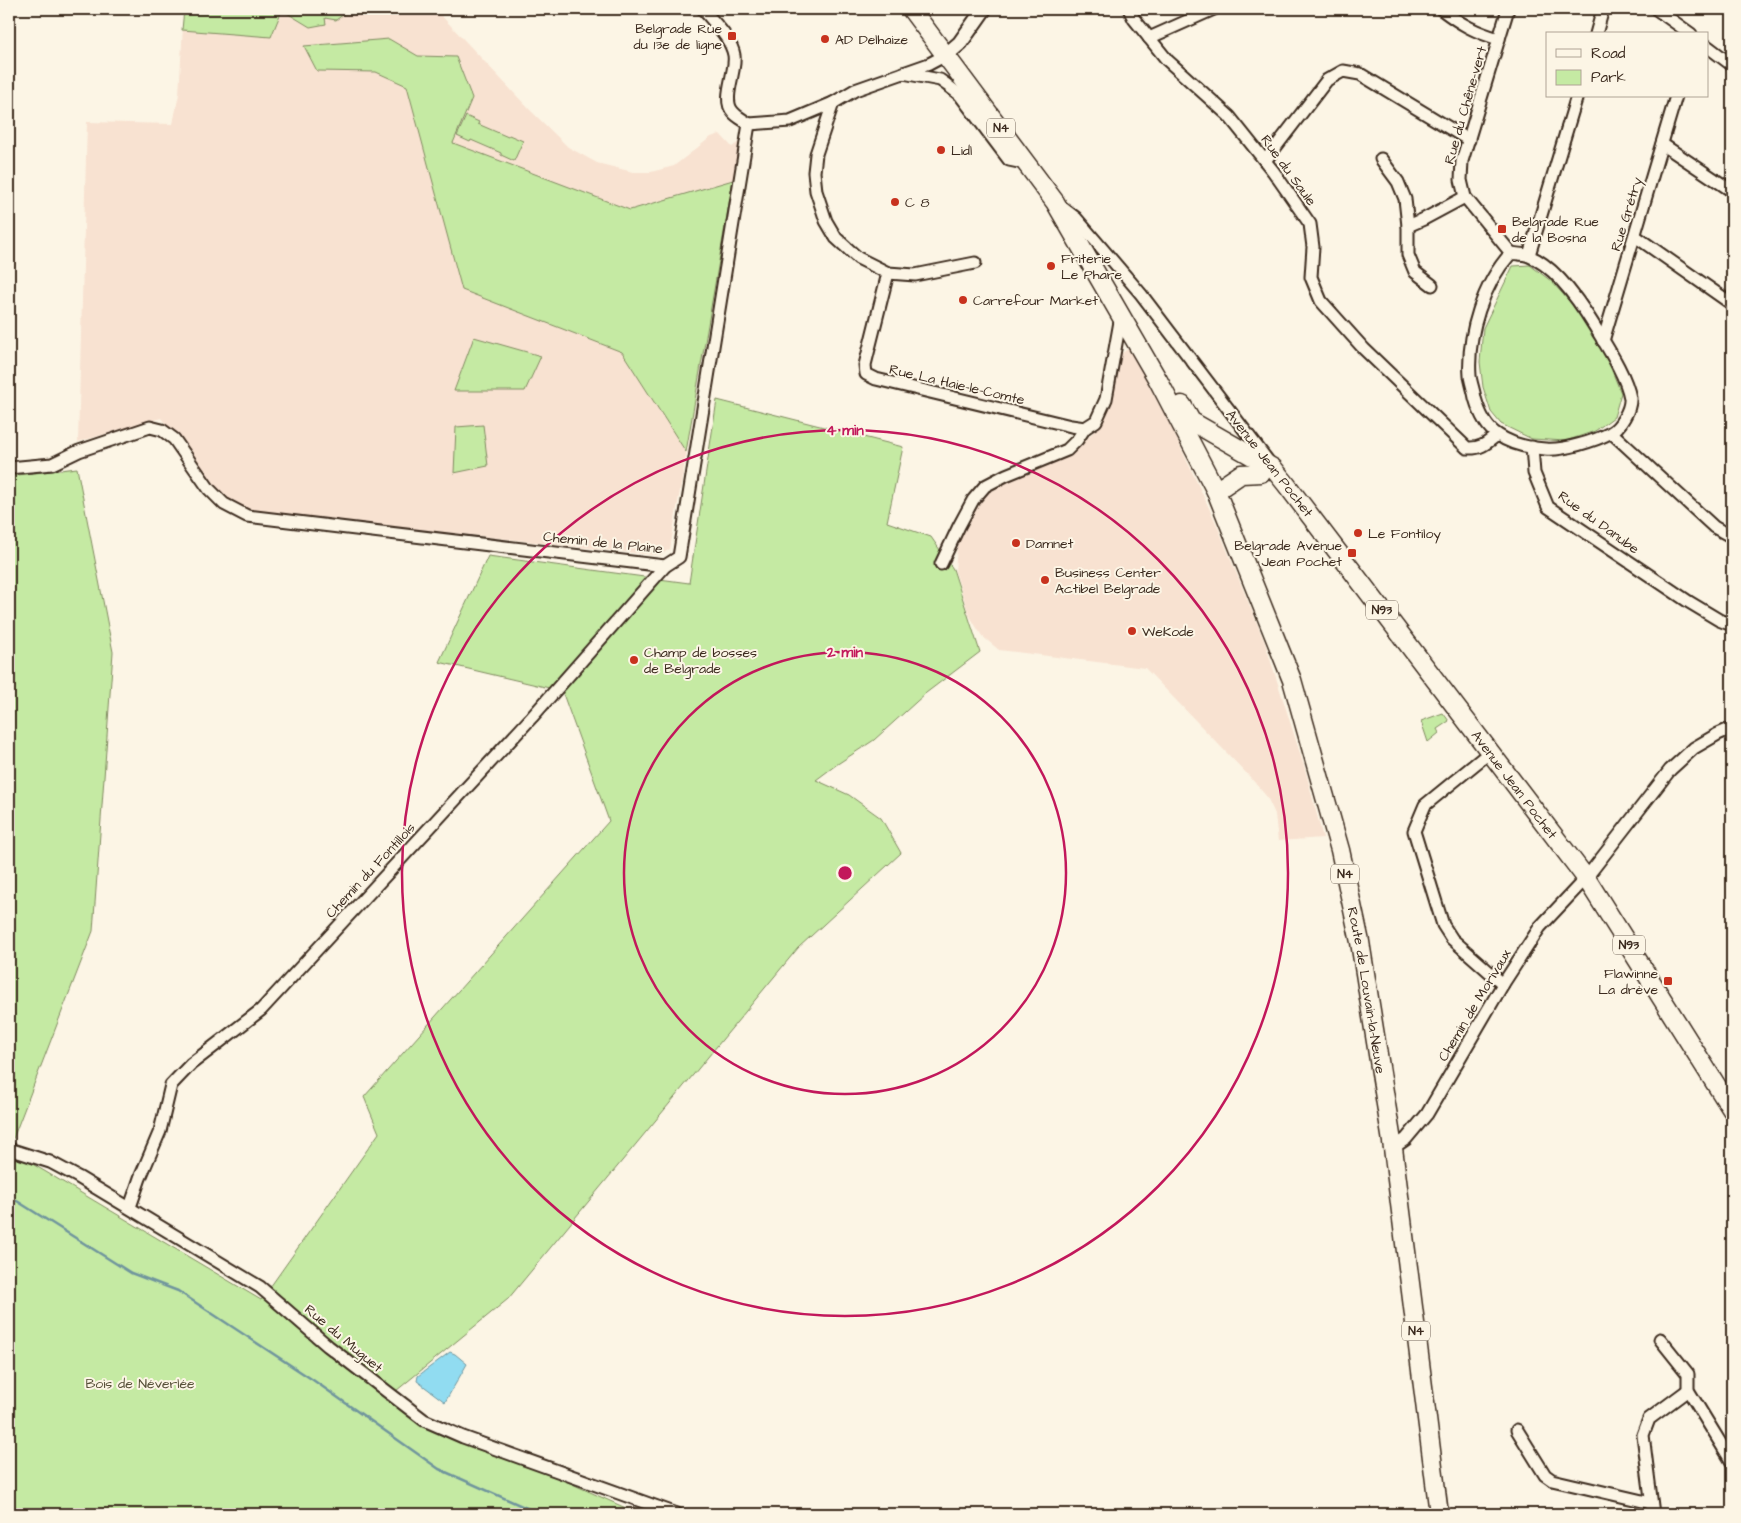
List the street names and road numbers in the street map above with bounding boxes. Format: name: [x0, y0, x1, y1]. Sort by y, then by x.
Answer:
street label: Rue du Chêne-vert: [1440, 44, 1492, 167]
road number: N4: [987, 119, 1015, 138]
street label: Rue du Saule: [1256, 131, 1321, 210]
street label: Rue Grétry: [1606, 175, 1648, 254]
street label: Rue La Haie-le-Comte: [887, 360, 1027, 410]
street label: Avenue Jean Pochet: [1221, 406, 1318, 522]
street label: Rue du Danube: [1554, 487, 1643, 559]
street label: Chemin de la Plaine: [542, 527, 664, 559]
road number: N93: [1366, 600, 1398, 620]
street label: Avenue Jean Pochet: [1466, 727, 1562, 844]
street label: Chemin du Fontillois: [321, 819, 420, 923]
road number: N4: [1331, 864, 1359, 884]
street label: Route de Louvain-la-Neuve: [1342, 905, 1390, 1076]
road number: N93: [1613, 936, 1645, 954]
street label: Chemin de Morivaux: [1433, 945, 1517, 1065]
street label: Rue du Muguet: [300, 1300, 387, 1378]
road number: N4: [1402, 1322, 1430, 1340]

